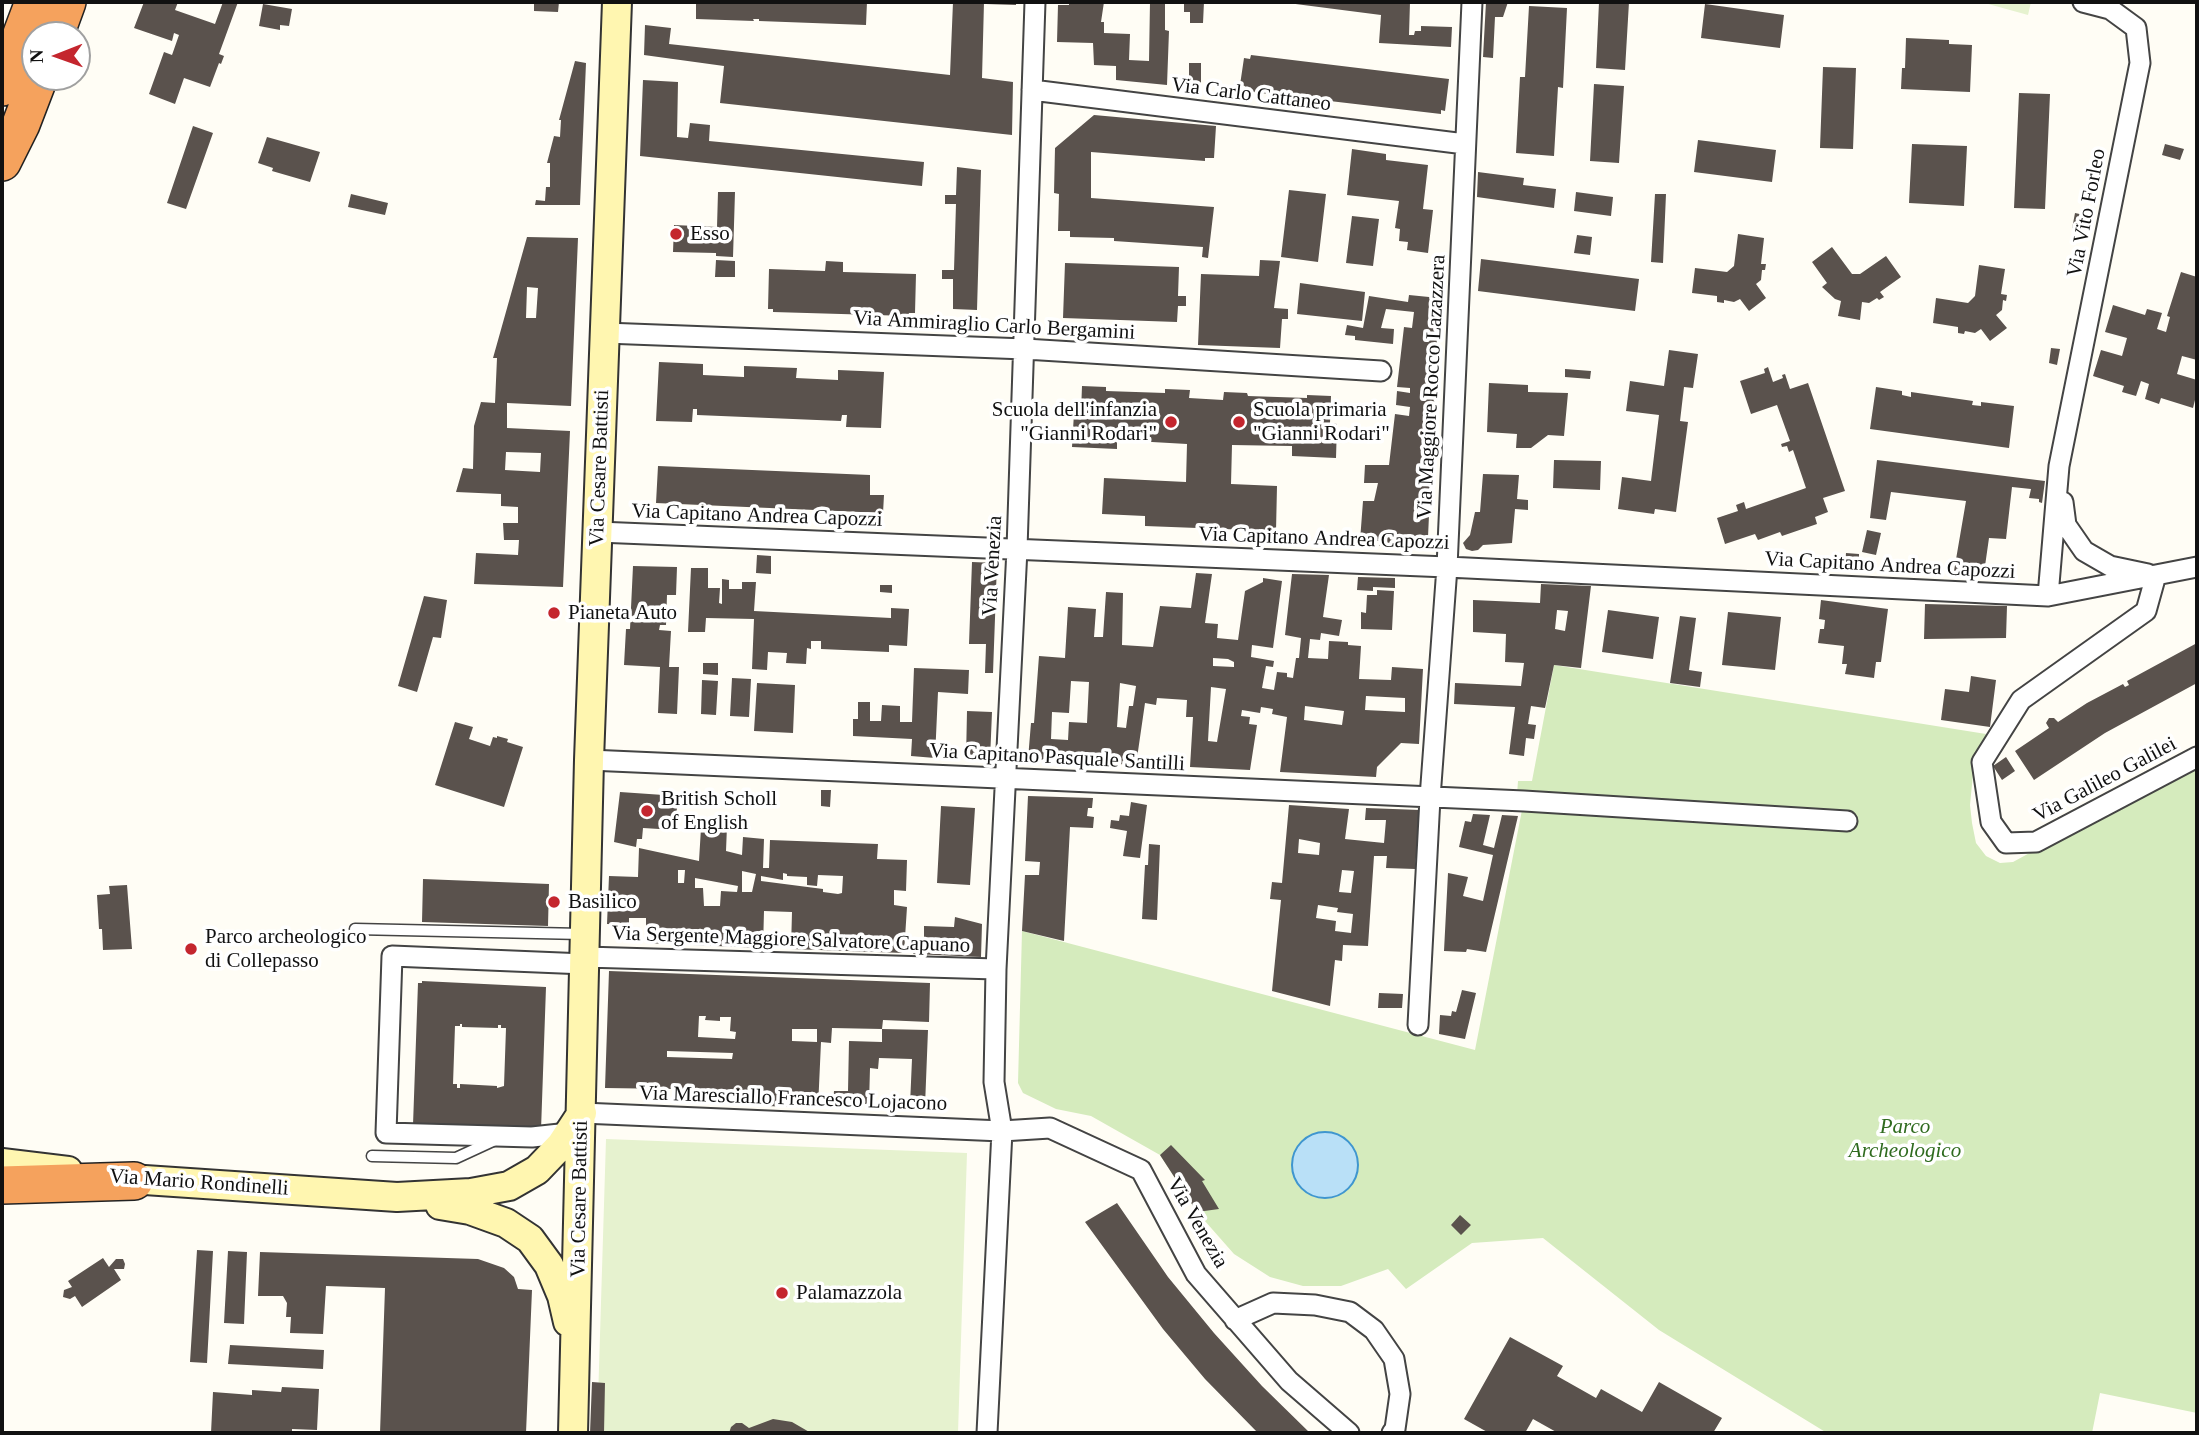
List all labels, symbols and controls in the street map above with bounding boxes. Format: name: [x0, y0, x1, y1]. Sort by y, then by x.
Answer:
north arrow: [21, 21, 91, 91]
text: N: [26, 49, 47, 63]
street label: Via Carlo Cattaneo: [1170, 73, 1332, 117]
street label: Via Vito Forleo: [2062, 147, 2112, 279]
place label: Esso: [690, 221, 730, 247]
marker: Esso: [668, 226, 684, 242]
street label: Via Maggiore Rocco Lazazzera: [1412, 254, 1452, 520]
street label: Via Ammiraglio Carlo Bergamini: [852, 306, 1136, 346]
street label: Via Cesare Battisti: [585, 389, 615, 547]
place label: Scuola dell'infanzia "Gianni Rodari": [992, 397, 1157, 447]
place label: Scuola primaria "Gianni Rodari": [1253, 397, 1390, 447]
marker: Scuola dell'infanzia "Gianni Rodari": [1163, 414, 1179, 430]
marker: Scuola primaria "Gianni Rodari": [1231, 414, 1247, 430]
street label: Via Capitano Andrea Capozzi: [631, 499, 883, 533]
street label: Via Venezia: [978, 515, 1008, 617]
street label: Via Capitano Andrea Capozzi: [1198, 522, 1450, 556]
street label: Via Capitano Andrea Capozzi: [1764, 547, 2016, 585]
place label: Pianeta Auto: [568, 600, 677, 626]
marker: Pianeta Auto: [546, 605, 562, 621]
street label: Via Galileo Galilei: [2029, 732, 2181, 828]
street label: Via Capitano Pasquale Santilli: [929, 739, 1185, 777]
place label: British Scholl of English: [661, 786, 777, 836]
marker: British Scholl of English: [639, 803, 655, 819]
place label: Basilico: [568, 889, 637, 915]
marker: Basilico: [546, 894, 562, 910]
street label: Via Sergente Maggiore Salvatore Capuano: [611, 921, 971, 959]
place label: Parco archeologico di Collepasso: [205, 924, 367, 974]
marker: Parco archeologico di Collepasso: [183, 941, 199, 957]
street label: Via Maresciallo Francesco Lojacono: [638, 1081, 948, 1117]
park label: Parco Archeologico: [1849, 1114, 1961, 1164]
street label: Via Cesare Battisti: [566, 1120, 594, 1278]
street label: Via Mario Rondinelli: [109, 1164, 289, 1202]
street label: Via Venezia: [1161, 1173, 1233, 1273]
place label: Palamazzola: [796, 1280, 902, 1306]
marker: Palamazzola: [774, 1285, 790, 1301]

